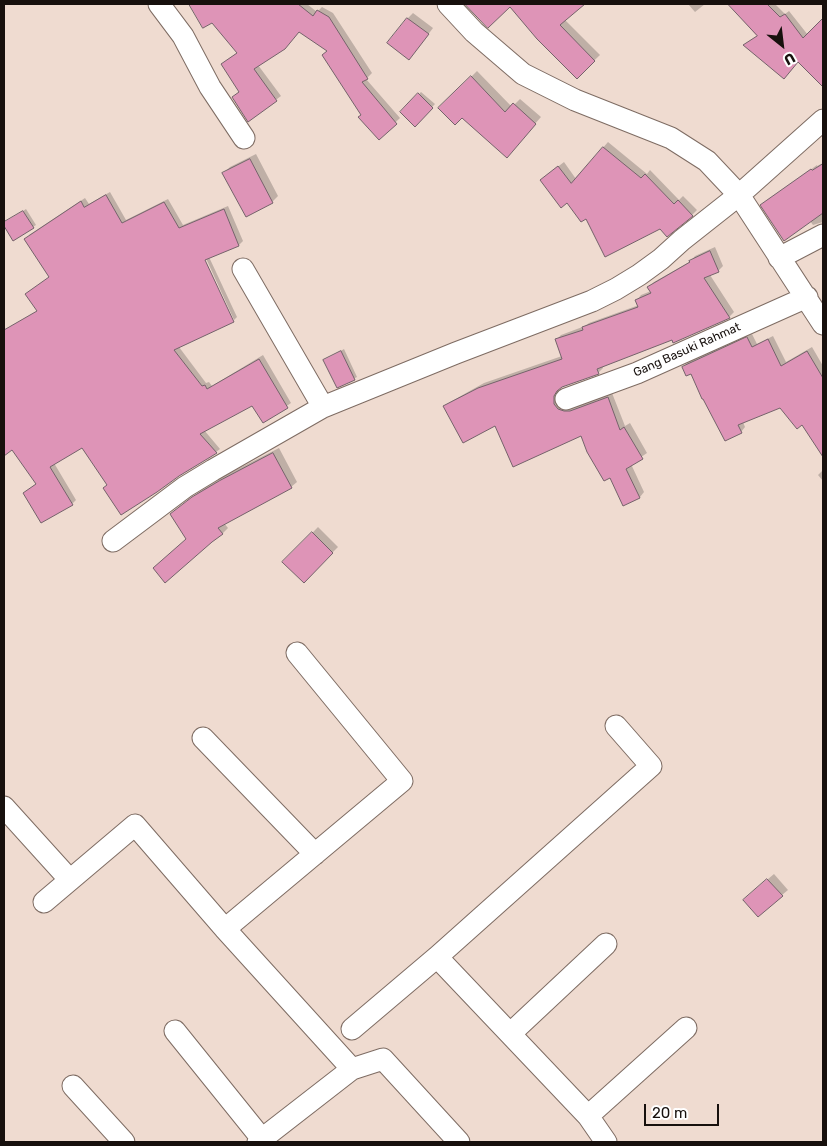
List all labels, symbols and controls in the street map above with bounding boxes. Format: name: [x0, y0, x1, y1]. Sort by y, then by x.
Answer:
north arrow: [757, 20, 807, 70]
text: U: [781, 49, 798, 68]
street label: Gang Basuki Rahmat: [631, 320, 743, 380]
scale bar: [647, 1094, 722, 1126]
text: 20 m: [652, 1104, 687, 1122]

